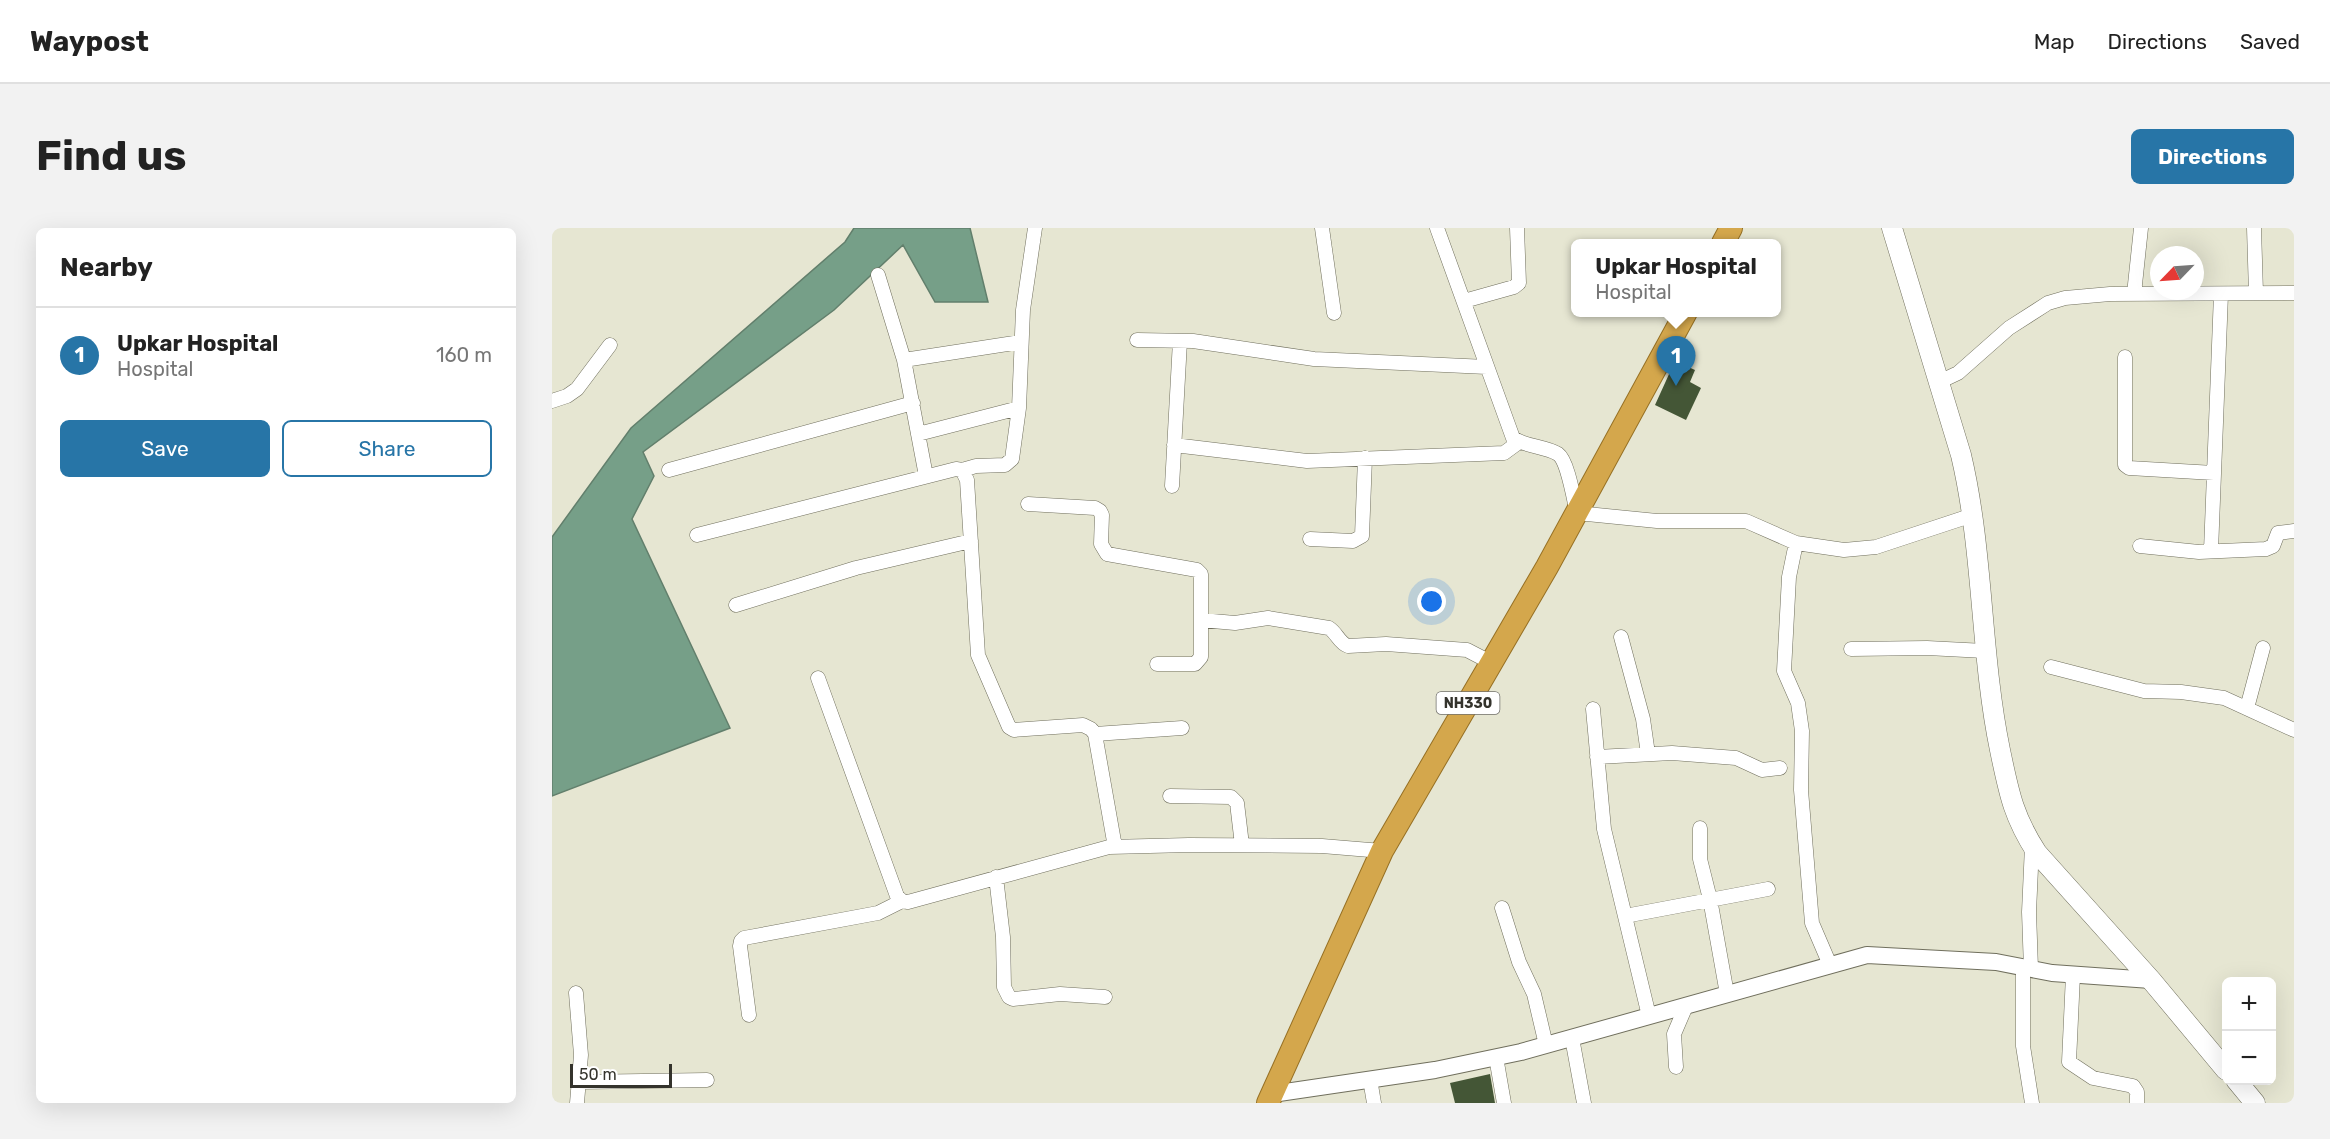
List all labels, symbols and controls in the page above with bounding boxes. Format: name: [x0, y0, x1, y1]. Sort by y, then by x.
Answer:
text: Waypost: [30, 25, 149, 58]
text: Map: [2034, 29, 2075, 54]
text: Directions: [2108, 29, 2207, 54]
text: Saved: [2240, 29, 2300, 54]
button: Directions: [2131, 129, 2294, 184]
text: Find us: [36, 131, 187, 181]
popup: [1571, 239, 1781, 317]
north arrow: [2150, 246, 2204, 300]
text: Nearby: [60, 252, 153, 283]
text: Upkar Hospital: [1595, 253, 1757, 280]
text: Hospital: [1595, 280, 1672, 304]
text: Upkar Hospital: [117, 330, 278, 357]
pin: 1: [1656, 336, 1696, 386]
text: 1: [75, 343, 84, 367]
text: 160 m: [436, 343, 492, 367]
text: Hospital: [117, 357, 193, 381]
button: Save: [60, 420, 270, 477]
button: Share: [282, 420, 492, 477]
your location: [1417, 587, 1446, 616]
road number: NH330: [1436, 692, 1500, 714]
map controls: [2222, 977, 2276, 1085]
button: +: [2222, 977, 2276, 1031]
button: −: [2222, 1031, 2276, 1085]
scale bar: [570, 1061, 672, 1088]
text: 50 m: [579, 1065, 617, 1084]

